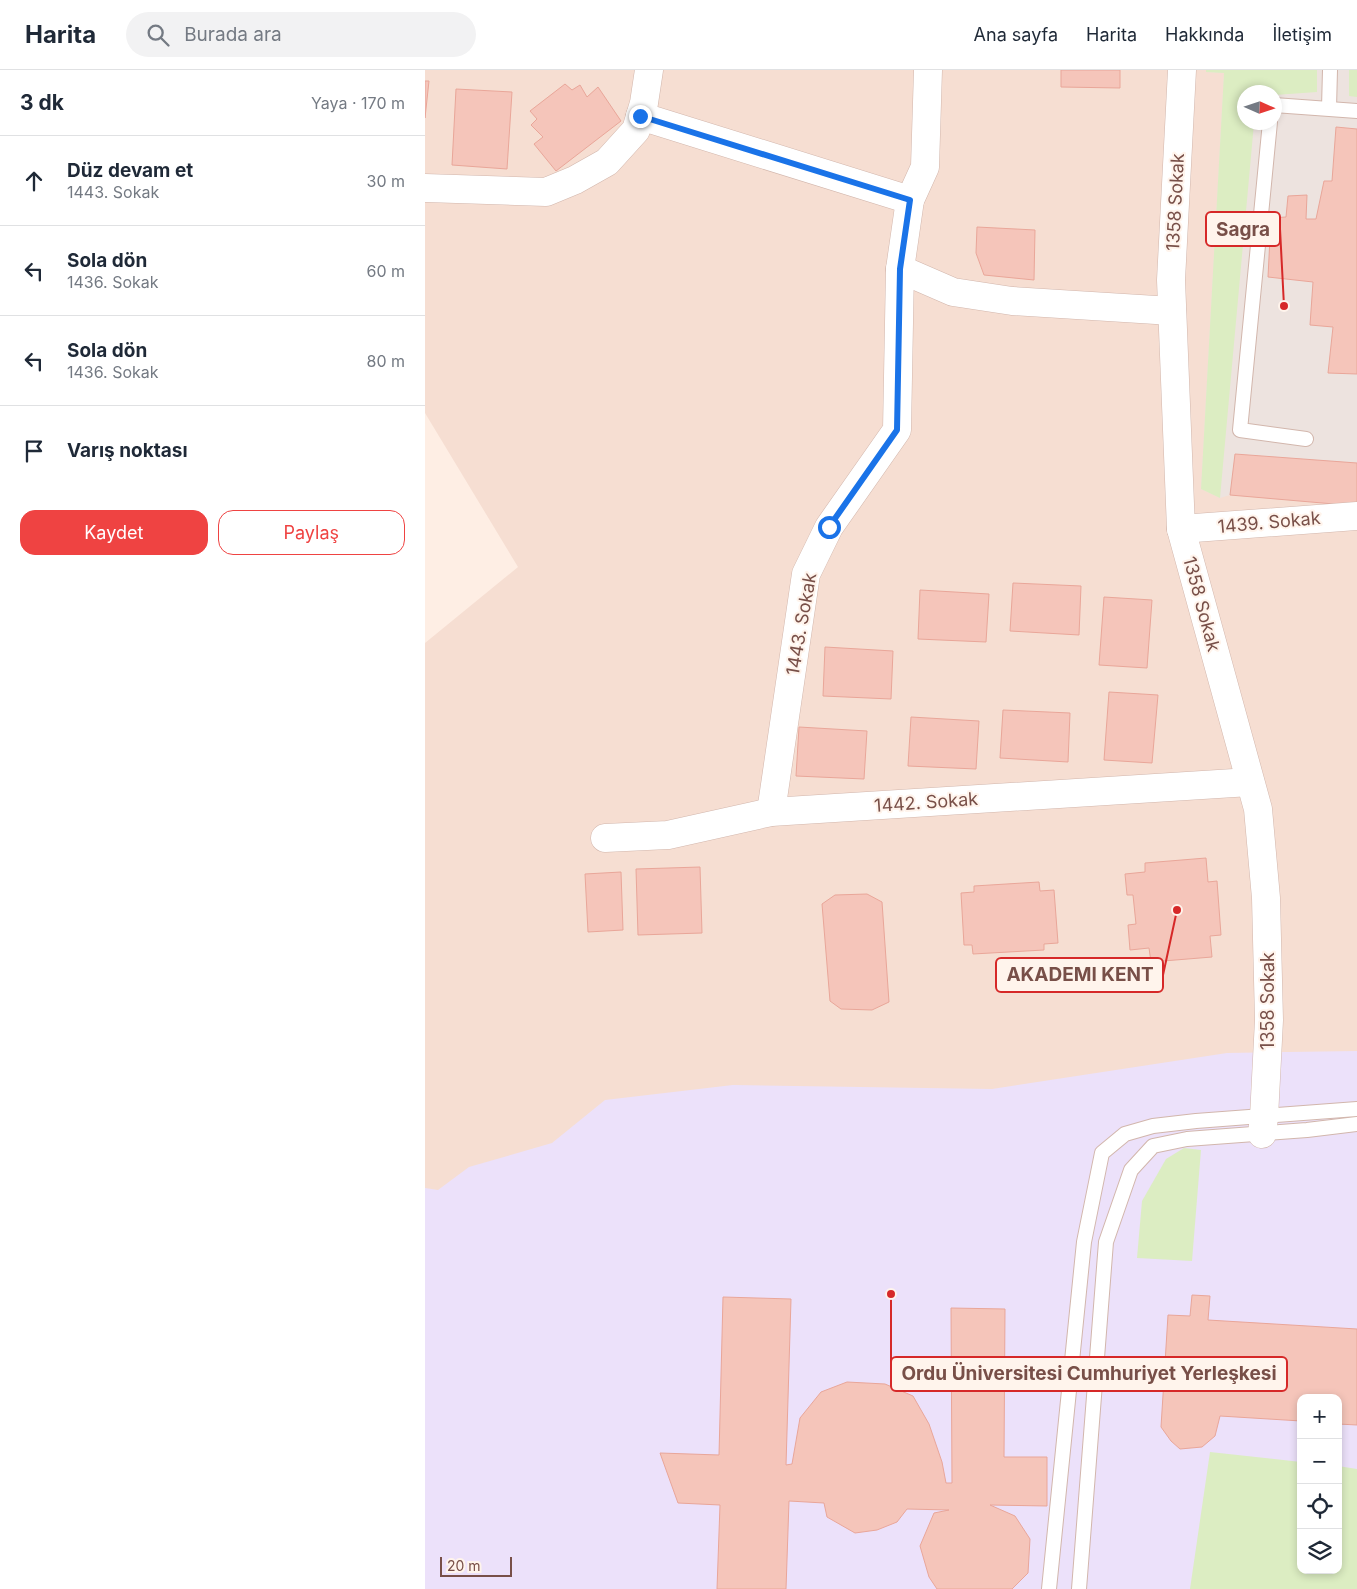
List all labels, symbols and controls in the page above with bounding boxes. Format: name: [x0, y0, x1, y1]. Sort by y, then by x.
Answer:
search box: [126, 12, 476, 57]
text: Harita: [25, 20, 96, 49]
icon: search: [144, 21, 172, 49]
text: Burada ara: [184, 23, 282, 46]
text: Ana sayfa: [974, 24, 1058, 45]
text: Harita: [1086, 24, 1137, 45]
text: Hakkında: [1165, 24, 1244, 45]
text: İletişim: [1272, 24, 1332, 45]
north arrow: [1237, 85, 1282, 130]
text: 3 dk: [20, 90, 64, 115]
text: Yaya · 170 m: [311, 93, 405, 113]
route end: [629, 105, 652, 128]
street label: 1358 Sokak: [1162, 153, 1188, 251]
text: Düz devam et: [67, 159, 193, 182]
icon: ahead: [20, 167, 48, 195]
text: 30 m: [367, 171, 405, 191]
text: 1443. Sokak: [67, 182, 159, 202]
callout: Sagra: [1206, 212, 1280, 246]
text: Sagra: [1216, 218, 1270, 241]
text: Sola dön: [67, 249, 147, 272]
icon: left: [20, 257, 48, 285]
text: 60 m: [366, 261, 405, 281]
text: 1436. Sokak: [67, 272, 159, 292]
text: Sola dön: [67, 339, 147, 362]
icon: left: [20, 347, 48, 375]
text: 80 m: [366, 351, 405, 371]
text: 1436. Sokak: [67, 362, 159, 382]
icon: arrive: [20, 437, 48, 465]
text: Varış noktası: [67, 439, 188, 462]
street label: 1439. Sokak: [1217, 507, 1321, 537]
button: Kaydet: [20, 510, 208, 555]
button: Paylaş: [218, 510, 405, 555]
route start: [818, 516, 841, 539]
street label: 1358 Sokak: [1179, 554, 1225, 654]
street label: 1443. Sokak: [782, 571, 820, 677]
street label: 1442. Sokak: [873, 788, 979, 816]
street label: 1358 Sokak: [1257, 952, 1278, 1050]
callout: AKADEMI KENT: [996, 958, 1163, 992]
text: AKADEMI KENT: [1006, 963, 1154, 986]
callout: Ordu Üniversitesi Cumhuriyet Yerleşkesi: [891, 1357, 1287, 1391]
text: Ordu Üniversitesi Cumhuriyet Yerleşkesi: [901, 1362, 1277, 1385]
map controls: [1297, 1394, 1342, 1574]
button: +: [1297, 1394, 1342, 1439]
button: −: [1297, 1439, 1342, 1484]
button: locate: [1297, 1484, 1342, 1529]
button: layers: [1297, 1529, 1342, 1574]
scale bar: [440, 1554, 513, 1577]
text: 20 m: [447, 1557, 481, 1574]

